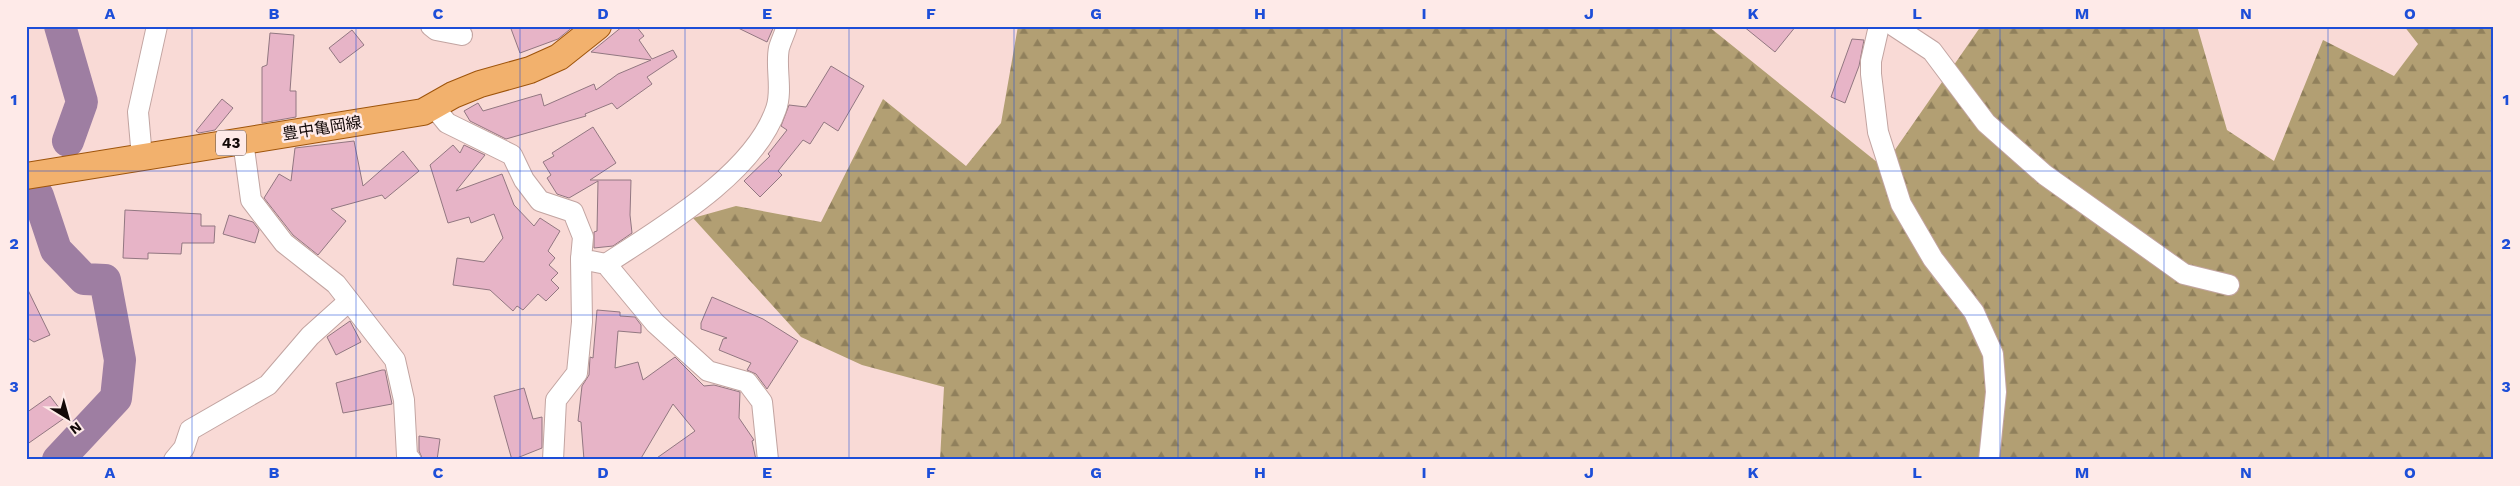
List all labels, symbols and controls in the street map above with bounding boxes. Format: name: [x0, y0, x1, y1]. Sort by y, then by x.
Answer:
text: A: [105, 4, 116, 23]
text: B: [269, 4, 280, 23]
text: C: [433, 4, 444, 23]
text: D: [597, 4, 609, 23]
text: E: [762, 4, 772, 23]
text: F: [926, 4, 936, 23]
text: G: [1090, 4, 1102, 23]
text: H: [1254, 4, 1266, 23]
text: I: [1421, 4, 1427, 23]
text: J: [1584, 4, 1594, 23]
text: K: [1747, 4, 1759, 23]
text: L: [1912, 4, 1922, 23]
text: M: [2075, 4, 2089, 23]
text: N: [2240, 4, 2252, 23]
text: O: [2404, 4, 2416, 23]
text: 1: [11, 90, 17, 109]
text: 1: [2503, 90, 2509, 109]
street label: 豊中亀岡線: [281, 112, 363, 144]
road number: 43: [216, 130, 246, 156]
text: 2: [9, 234, 19, 253]
text: 2: [2501, 234, 2511, 253]
text: 3: [9, 377, 19, 396]
text: 3: [2501, 377, 2511, 396]
north arrow: [42, 394, 92, 444]
text: N: [67, 419, 85, 438]
text: A: [105, 463, 116, 482]
text: B: [269, 463, 280, 482]
text: C: [433, 463, 444, 482]
text: D: [597, 463, 609, 482]
text: E: [762, 463, 772, 482]
text: F: [926, 463, 936, 482]
text: G: [1090, 463, 1102, 482]
text: H: [1254, 463, 1266, 482]
text: I: [1421, 463, 1427, 482]
text: J: [1584, 463, 1594, 482]
text: K: [1747, 463, 1759, 482]
text: L: [1912, 463, 1922, 482]
text: M: [2075, 463, 2089, 482]
text: N: [2240, 463, 2252, 482]
text: O: [2404, 463, 2416, 482]

